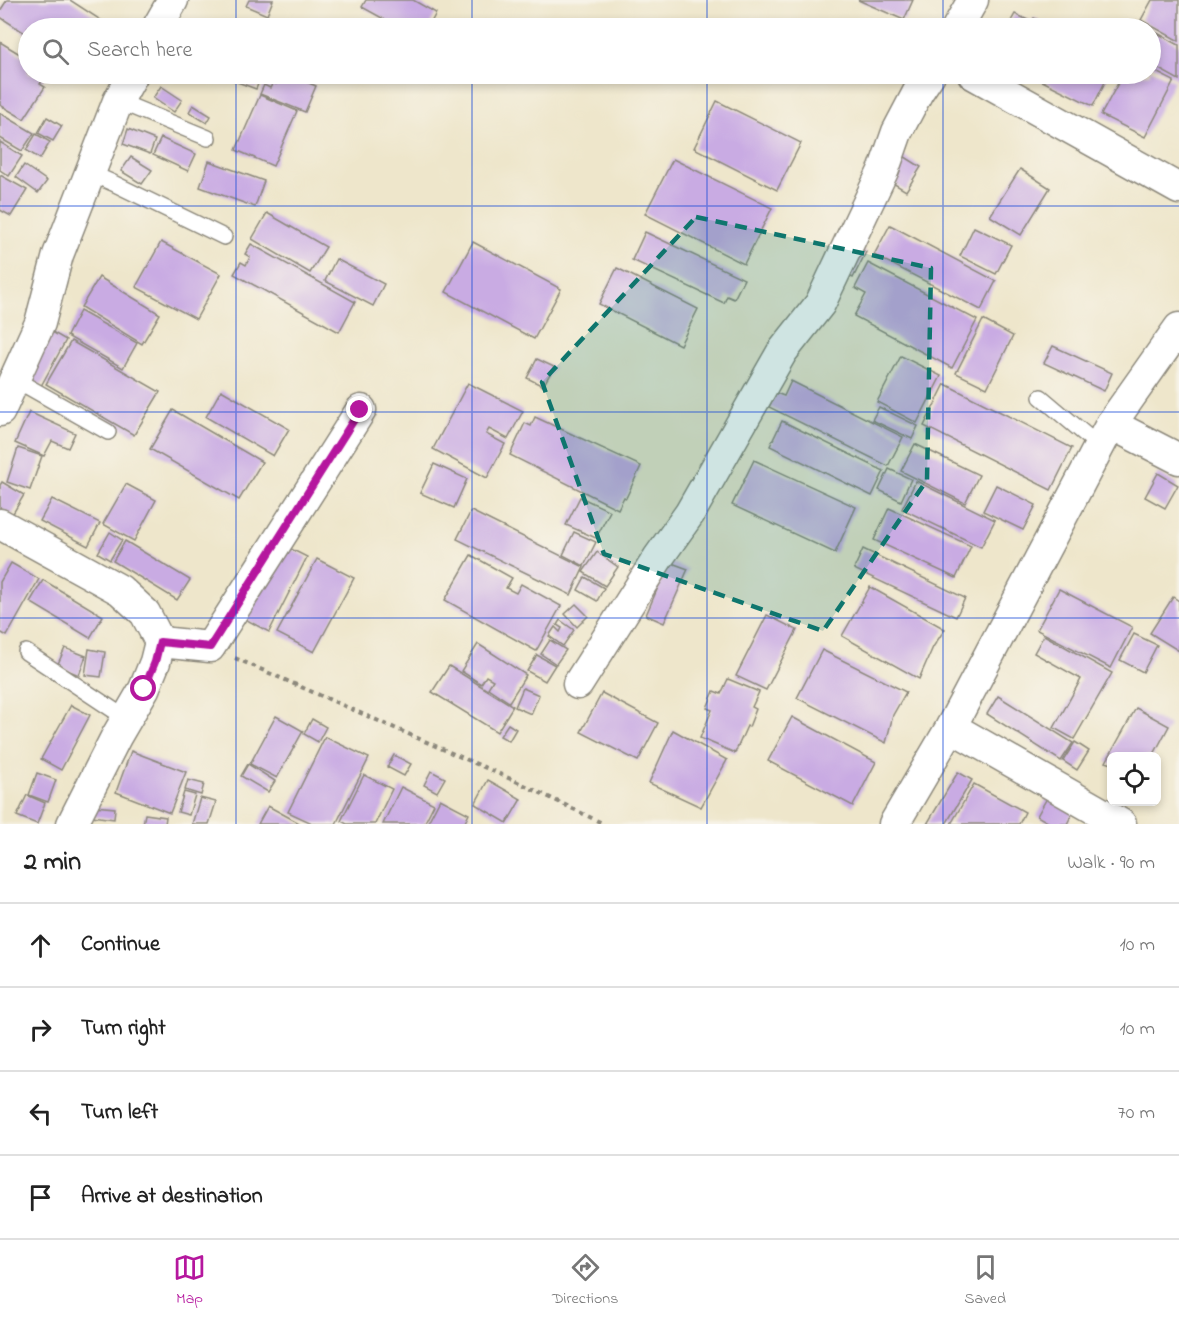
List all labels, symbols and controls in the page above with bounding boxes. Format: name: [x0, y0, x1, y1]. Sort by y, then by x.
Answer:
search box: [18, 18, 1161, 84]
icon: search: [39, 35, 72, 68]
text: Search here: [87, 35, 192, 67]
route end: [346, 396, 372, 422]
route start: [130, 675, 156, 701]
map controls: [1107, 752, 1161, 806]
button: locate: [1107, 752, 1161, 806]
text: 2 min: [24, 844, 81, 882]
text: Walk · 90 m: [1067, 849, 1155, 878]
icon: ahead: [24, 929, 57, 962]
text: Continue: [81, 929, 160, 961]
text: 10 m: [1119, 931, 1155, 960]
icon: right: [24, 1013, 57, 1046]
text: Turn right: [81, 1013, 166, 1045]
text: 10 m: [1119, 1015, 1155, 1044]
icon: left: [24, 1097, 57, 1130]
text: Turn left: [81, 1097, 158, 1129]
text: 70 m: [1118, 1099, 1155, 1128]
icon: arrive: [24, 1181, 57, 1214]
text: Arrive at destination: [81, 1181, 263, 1213]
tab: Map: [173, 1251, 206, 1311]
tab: Directions: [552, 1251, 618, 1311]
tab: Saved: [964, 1251, 1006, 1311]

